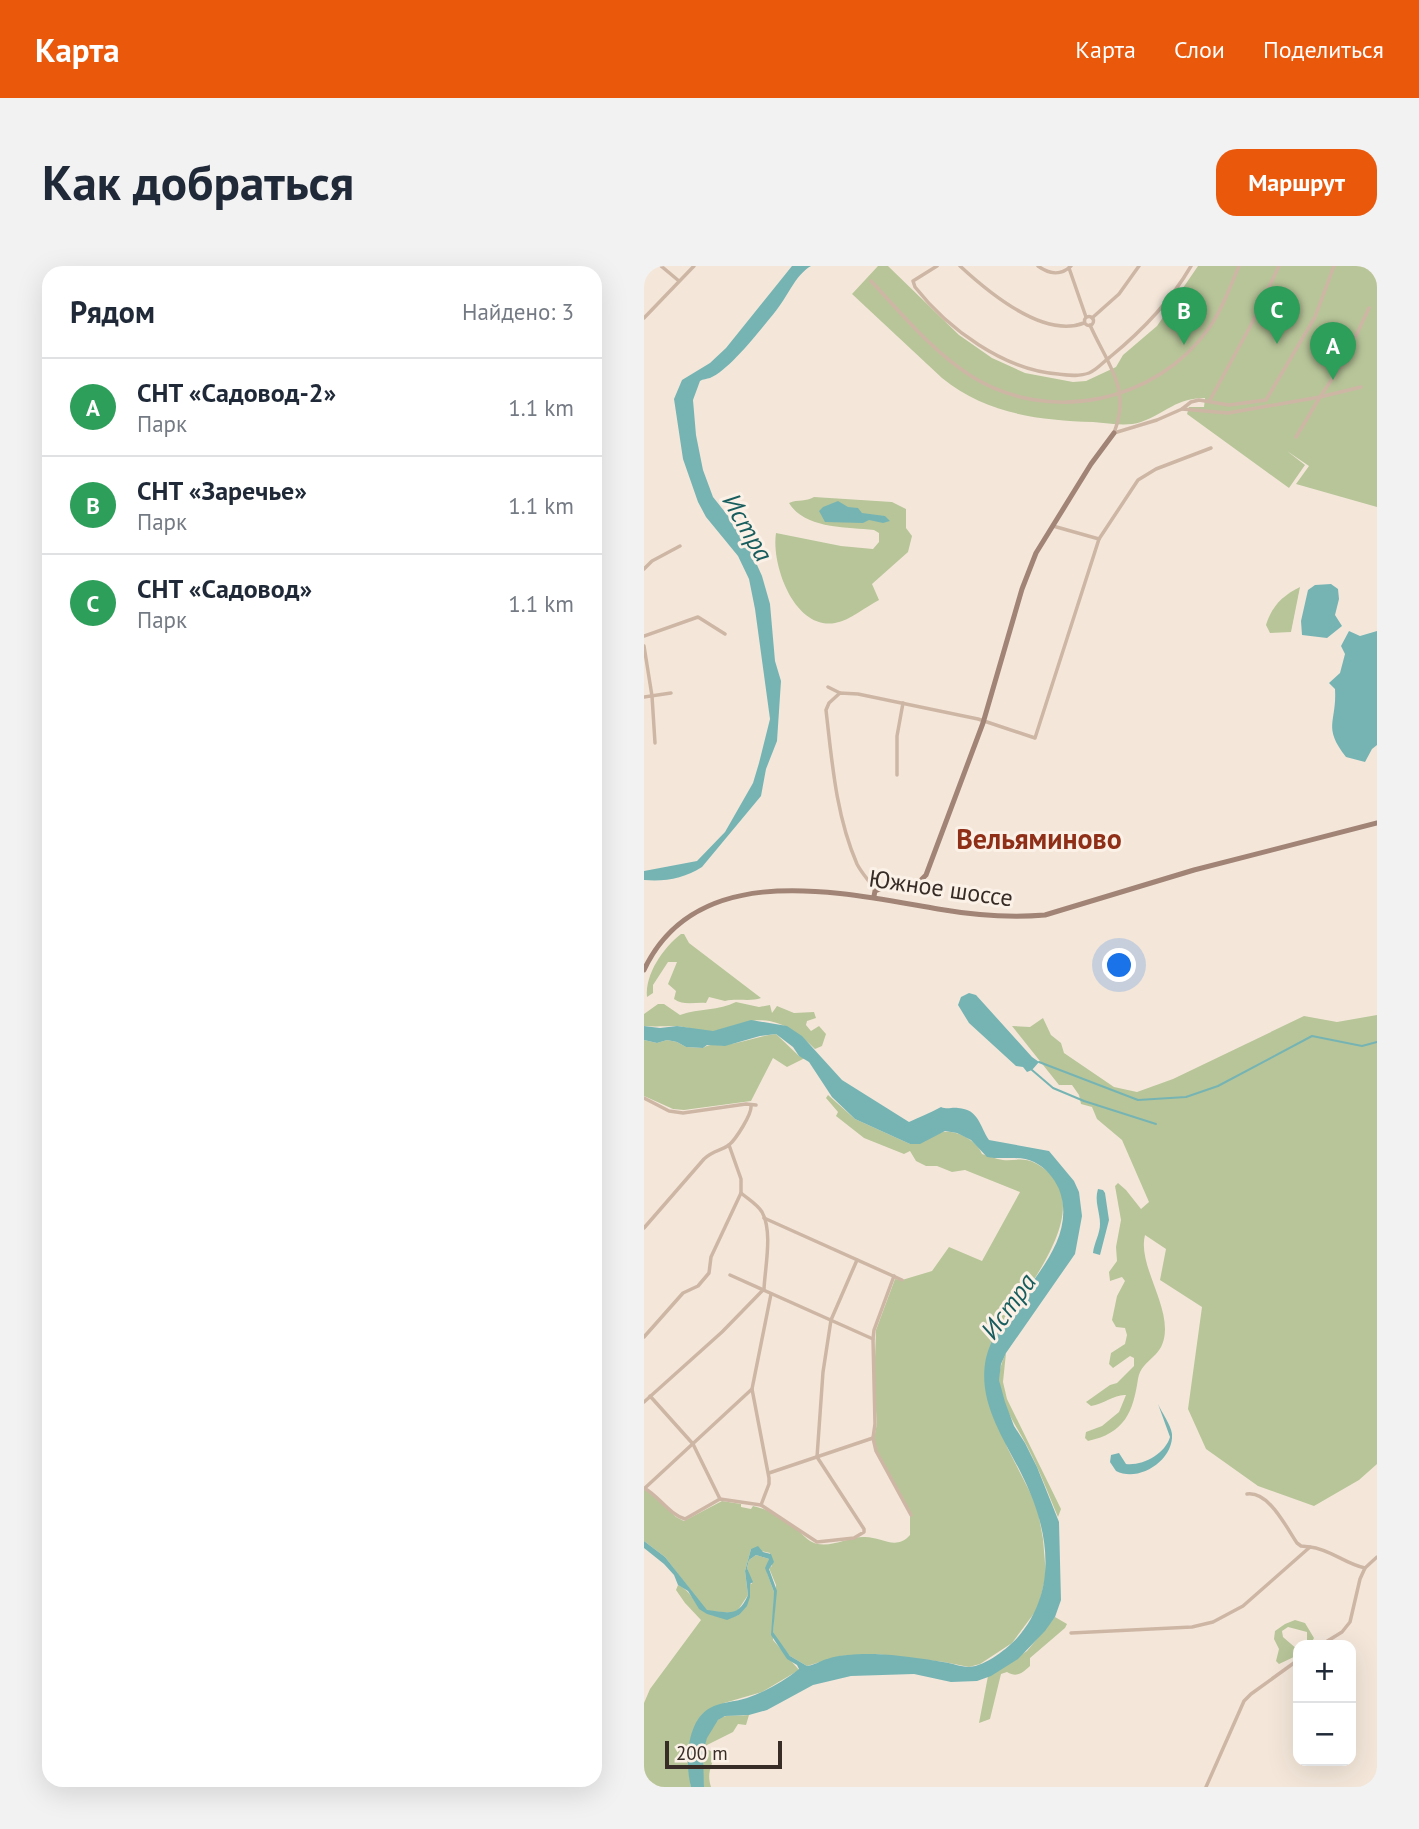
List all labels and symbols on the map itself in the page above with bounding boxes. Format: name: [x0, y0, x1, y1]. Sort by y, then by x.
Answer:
pin: C: [1254, 286, 1300, 344]
pin: B: [1161, 287, 1207, 345]
pin: A: [1310, 322, 1356, 380]
water label: Истра: [715, 487, 781, 567]
district label: Вельяминово: [956, 820, 1122, 857]
street label: Южное шоссе: [867, 863, 1015, 913]
your location: [1102, 948, 1136, 982]
water label: Истра: [973, 1266, 1043, 1345]
scale bar: [665, 1738, 782, 1770]

